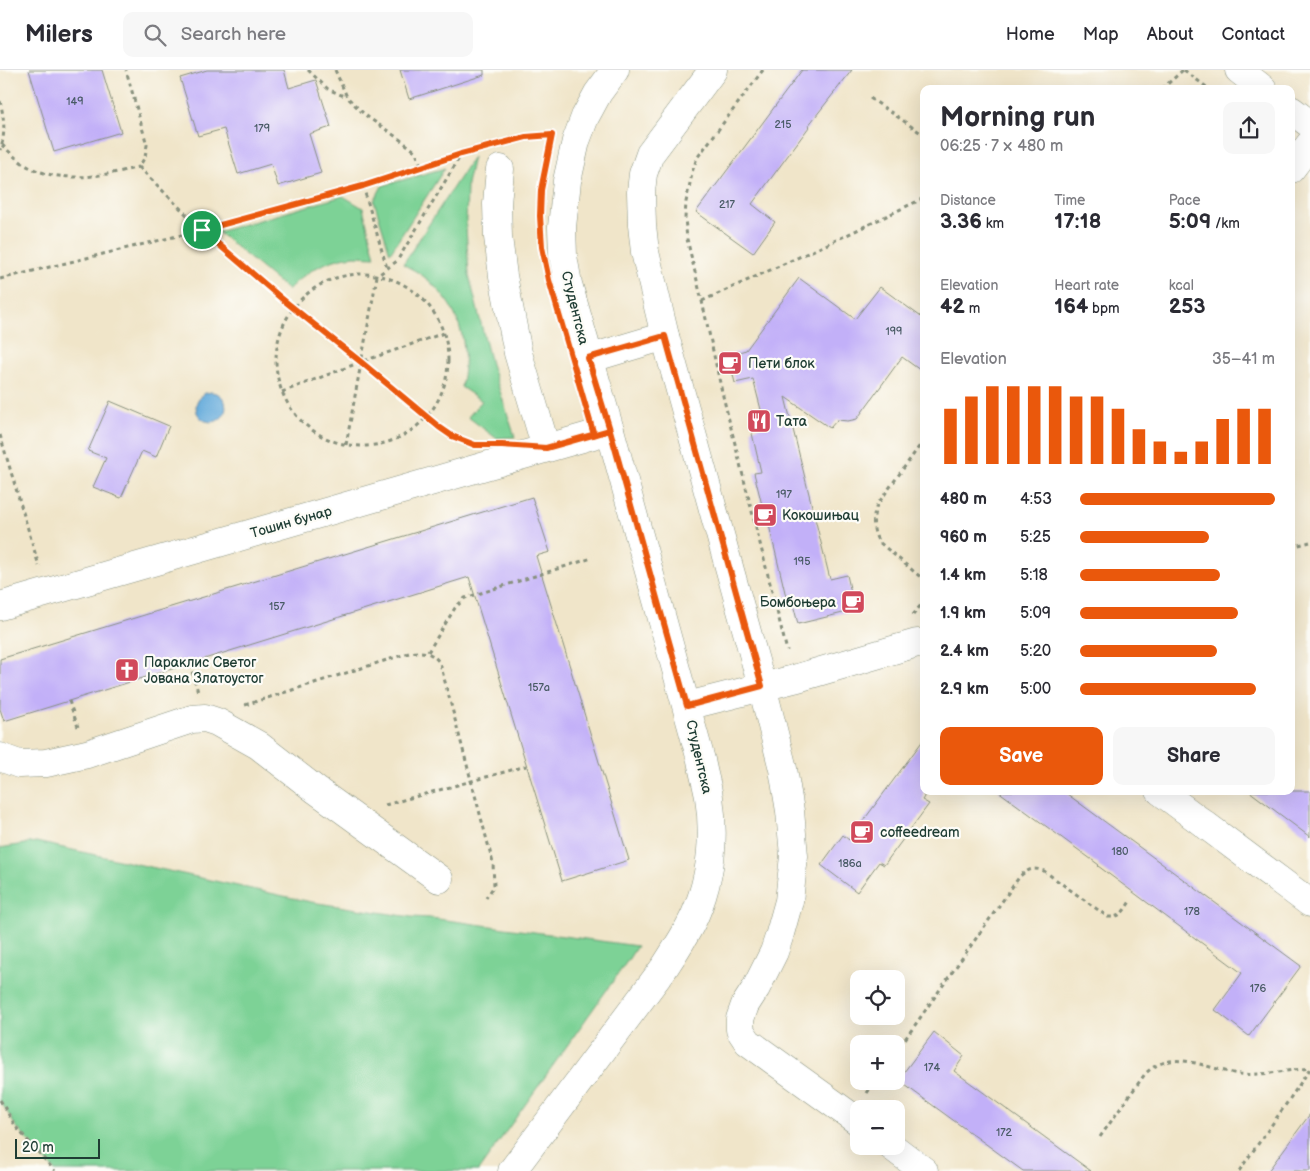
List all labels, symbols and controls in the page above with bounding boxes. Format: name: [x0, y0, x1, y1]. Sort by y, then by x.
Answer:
search box: [123, 12, 473, 57]
text: Milers: [25, 20, 93, 49]
icon: search: [141, 21, 169, 49]
text: Search here: [181, 23, 286, 46]
text: Home: [1006, 24, 1055, 45]
text: Map: [1083, 24, 1119, 45]
text: About: [1147, 24, 1194, 45]
text: Contact: [1222, 24, 1285, 45]
house number: 149: [66, 95, 84, 108]
text: Morning run: [940, 101, 1095, 134]
button: share: [1223, 102, 1275, 154]
house number: 215: [775, 118, 791, 131]
house number: 179: [254, 122, 270, 135]
text: 06:25 · 7 × 480 m: [940, 137, 1063, 156]
text: Distance: [940, 192, 996, 209]
text: Time: [1054, 192, 1085, 209]
text: Pace: [1169, 192, 1201, 209]
house number: 217: [719, 198, 736, 211]
pin: [181, 209, 223, 251]
text: 3.36: [940, 209, 982, 234]
text: 17:18: [1054, 209, 1101, 234]
text: 5:09: [1169, 209, 1211, 234]
text: km: [982, 215, 1004, 232]
text: /km: [1211, 215, 1240, 232]
icon: arrive: [188, 216, 216, 244]
street label: Студентска: [558, 269, 593, 347]
text: Elevation: [940, 277, 998, 294]
text: Heart rate: [1054, 277, 1119, 294]
text: kcal: [1169, 277, 1194, 294]
text: 42: [940, 294, 965, 319]
text: 164: [1054, 294, 1088, 319]
text: 253: [1169, 294, 1206, 319]
text: m: [965, 300, 980, 317]
text: bpm: [1088, 300, 1120, 317]
house number: 199: [886, 325, 902, 338]
cafe icon: Пети блок: [717, 350, 743, 376]
text: Elevation: [940, 350, 1007, 369]
text: 35–41 m: [1212, 350, 1275, 369]
place label: Пети блок: [748, 355, 815, 372]
restaurant icon: Тата: [746, 408, 772, 434]
place label: Тата: [776, 413, 808, 430]
house number: 197: [776, 488, 793, 501]
text: 480 m: [940, 490, 987, 509]
text: 4:53: [1020, 490, 1052, 509]
street label: Тошин бунар: [248, 502, 334, 542]
cafe icon: Кокошињац: [752, 502, 778, 528]
place label: Кокошињац: [782, 507, 859, 524]
text: 960 m: [940, 528, 987, 547]
text: 5:25: [1020, 528, 1051, 547]
house number: 195: [794, 555, 810, 568]
text: 1.4 km: [940, 566, 986, 585]
text: 5:18: [1020, 566, 1048, 585]
cafe icon: Бомбоњера: [840, 589, 866, 615]
place label: Бомбоњера: [760, 594, 837, 611]
house number: 157: [269, 600, 286, 613]
text: 1.9 km: [940, 604, 986, 623]
text: 5:09: [1020, 604, 1051, 623]
text: 2.4 km: [940, 642, 989, 661]
text: 5:20: [1020, 642, 1051, 661]
place label: Параклис Светог Јована Златоустог: [144, 654, 264, 687]
church icon: Параклис Светог Јована Златоустог: [114, 657, 140, 683]
text: 2.9 km: [940, 680, 989, 699]
text: 5:00: [1020, 680, 1051, 699]
house number: 157a: [528, 681, 550, 694]
street label: Студентска: [682, 718, 716, 796]
button: Save: [940, 727, 1103, 785]
button: Share: [1113, 727, 1275, 785]
cafe icon: coffeedream: [849, 819, 875, 845]
place label: coffeedream: [880, 824, 960, 841]
house number: 180: [1111, 845, 1129, 858]
house number: 186a: [838, 857, 862, 870]
house number: 178: [1184, 905, 1200, 918]
map controls: [850, 970, 905, 1155]
button: locate: [850, 970, 905, 1025]
house number: 176: [1250, 982, 1266, 995]
button: +: [850, 1035, 905, 1090]
house number: 174: [924, 1061, 940, 1074]
button: −: [850, 1100, 905, 1155]
house number: 172: [996, 1126, 1013, 1139]
scale bar: [15, 1136, 100, 1159]
text: 20 m: [22, 1139, 54, 1156]

